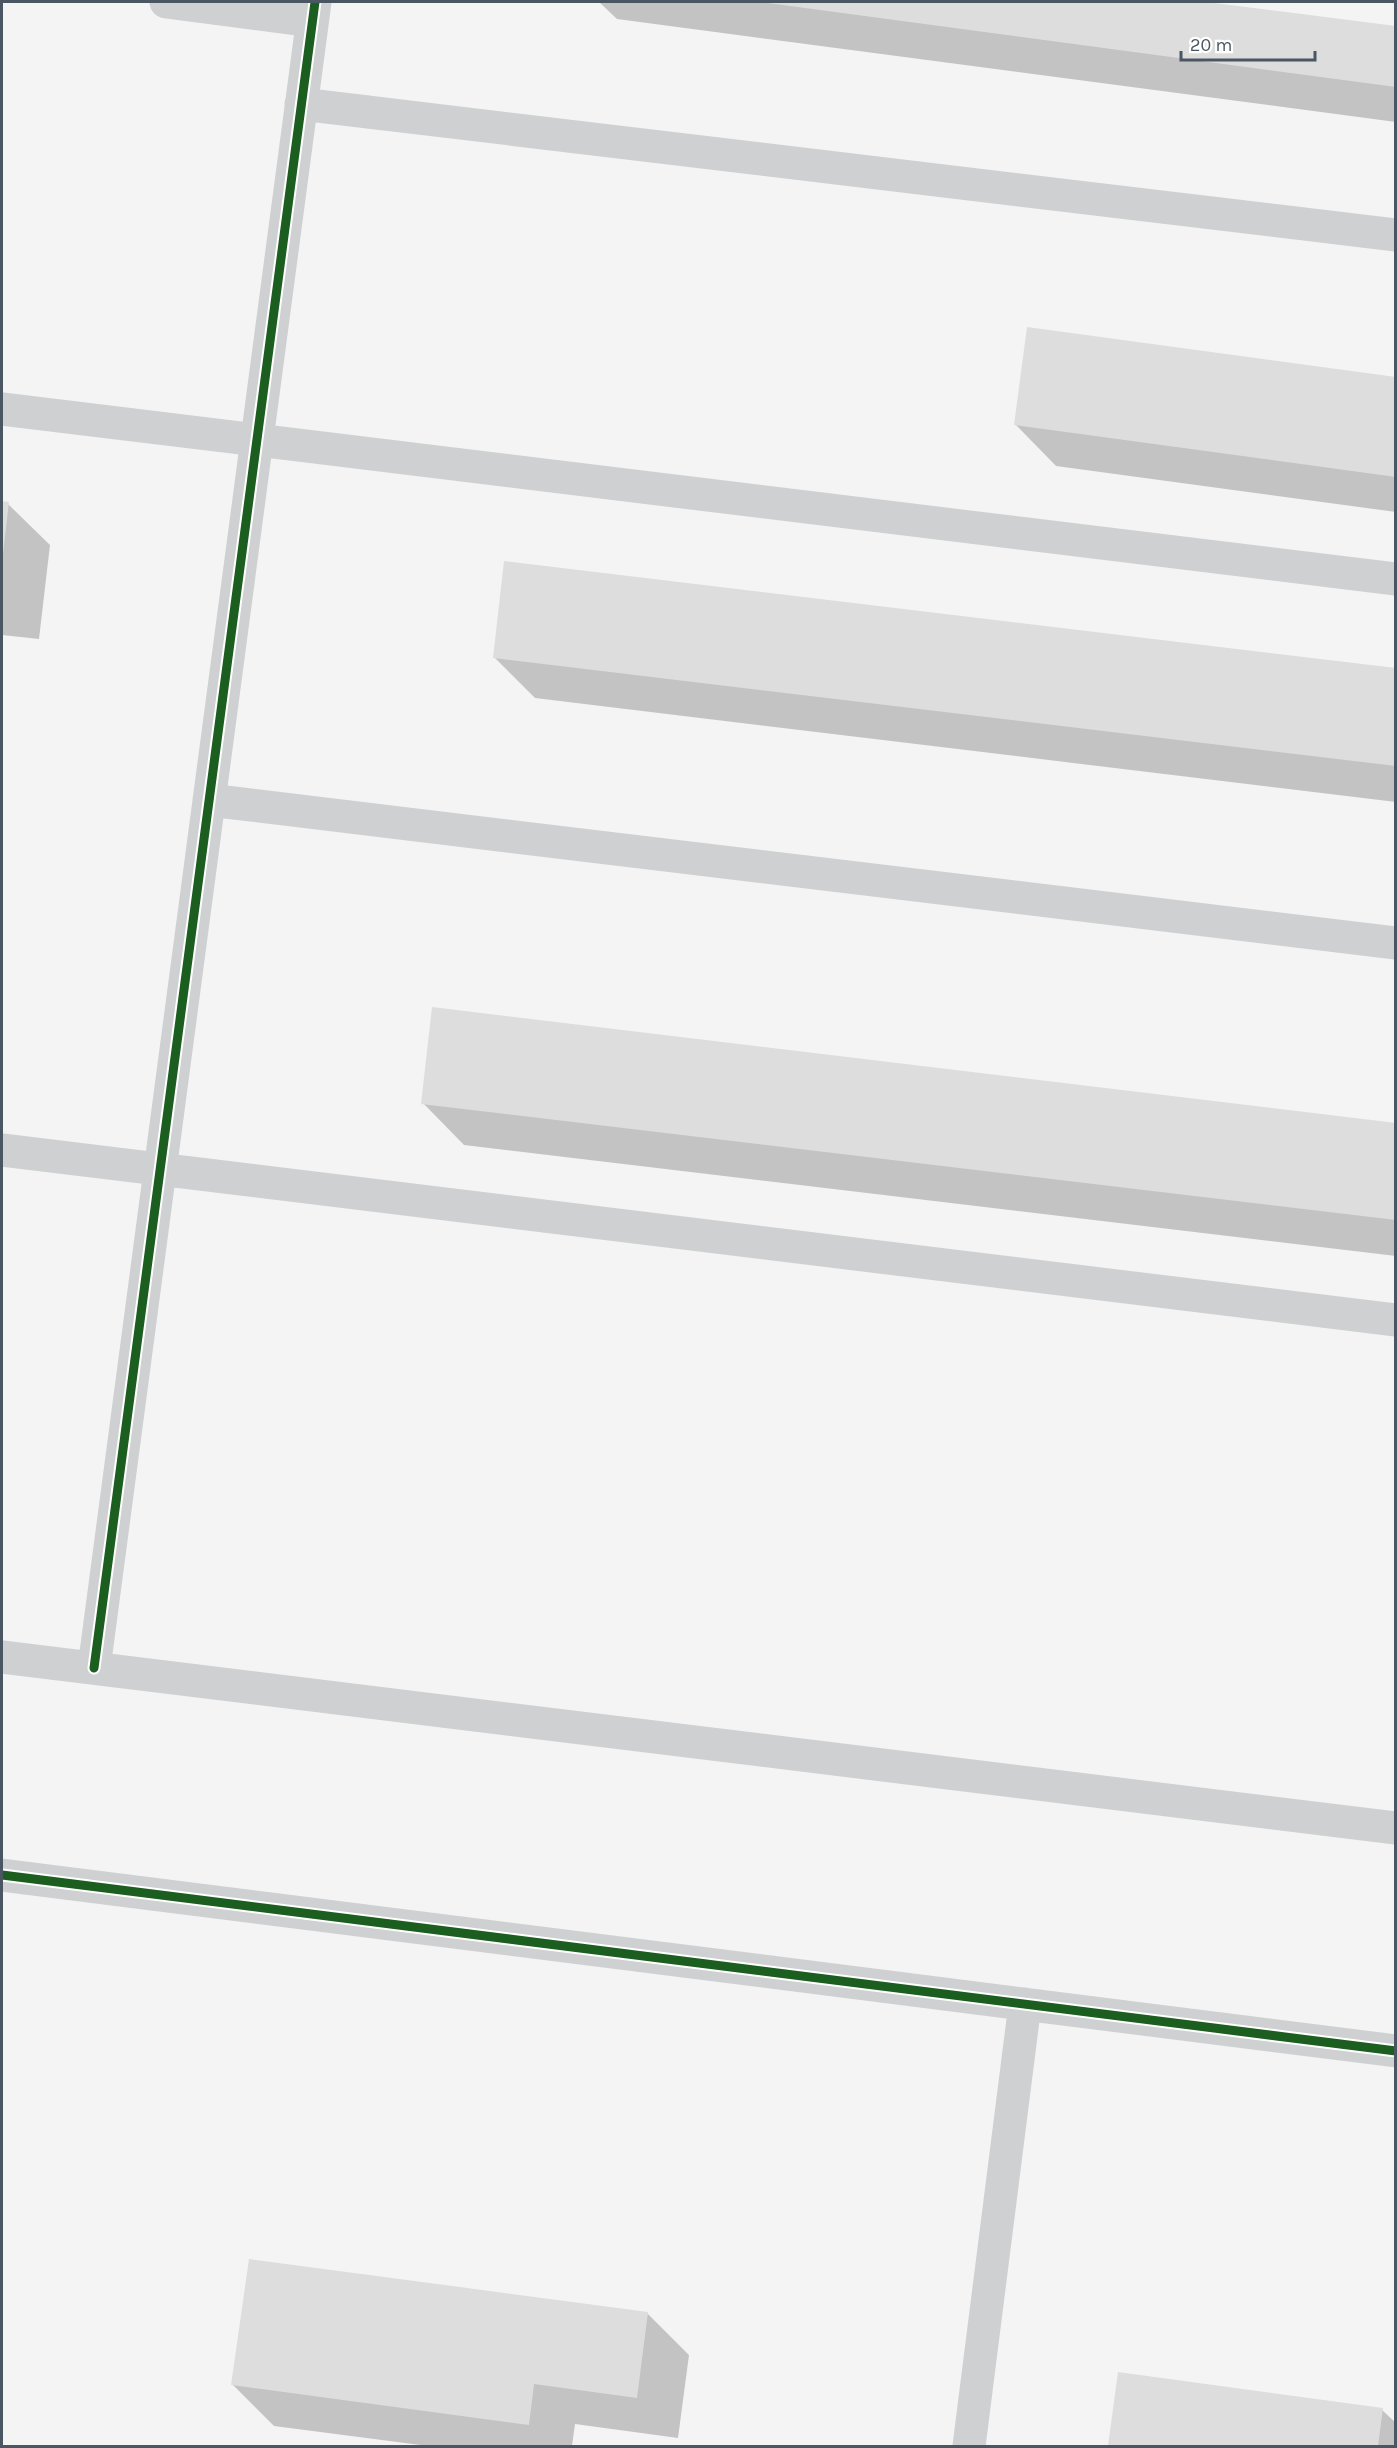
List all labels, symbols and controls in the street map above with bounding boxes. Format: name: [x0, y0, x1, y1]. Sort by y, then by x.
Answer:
scale bar: [1181, 24, 1314, 62]
text: 20 m: [1190, 34, 1232, 56]

